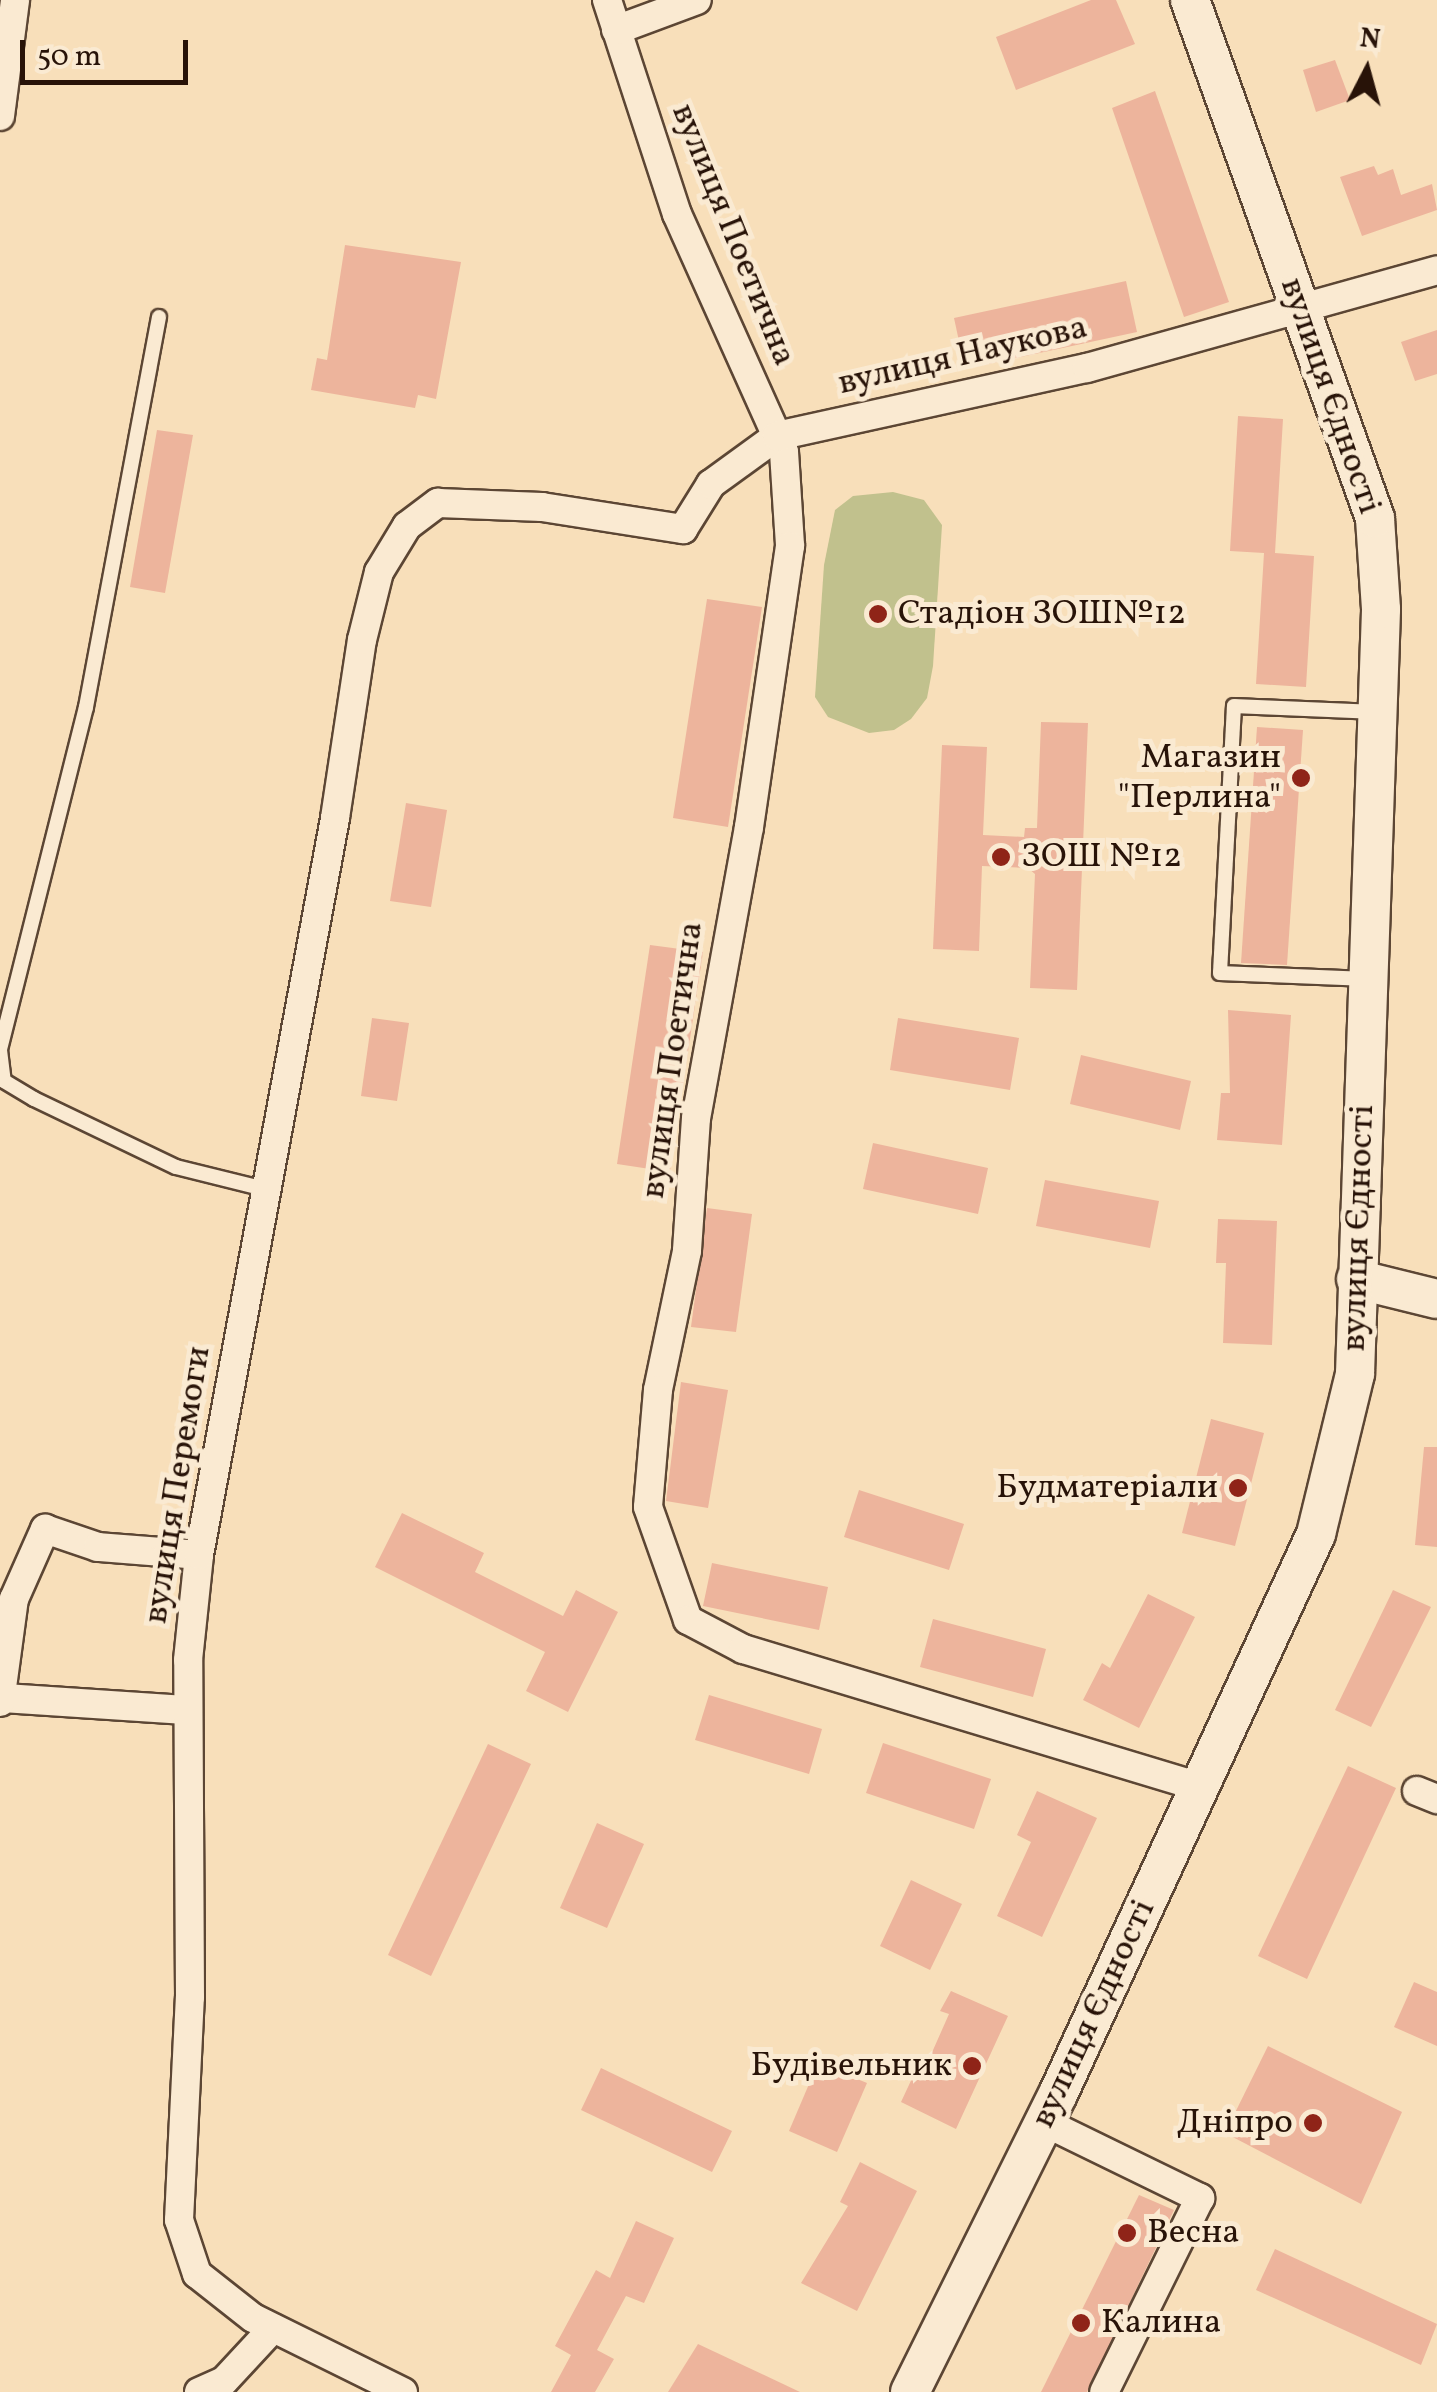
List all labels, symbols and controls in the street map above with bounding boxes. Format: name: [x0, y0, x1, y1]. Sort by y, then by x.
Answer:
text: N: [1358, 19, 1382, 60]
scale bar: [25, 20, 192, 82]
north arrow: [1317, 20, 1417, 120]
text: 50 m: [37, 36, 101, 78]
street label: вулиця Поетична: [661, 98, 805, 372]
street label: вулиця Єдності: [1270, 272, 1390, 520]
street label: вулиця Наукова: [834, 307, 1092, 405]
place label: Стадіон ЗОШ№12: [898, 593, 1186, 635]
marker: Стадіон ЗОШ№12: [867, 603, 889, 625]
place label: Магазин "Перлина": [1118, 737, 1281, 819]
marker: Магазин "Перлина": [1290, 767, 1312, 789]
place label: ЗОШ №12: [1021, 836, 1182, 878]
marker: ЗОШ №12: [990, 846, 1012, 868]
street label: вулиця Поетична: [633, 919, 713, 1201]
street label: вулиця Єдності: [1334, 1104, 1384, 1352]
street label: вулиця Перемоги: [135, 1343, 221, 1627]
place label: Будматеріали: [996, 1467, 1218, 1509]
marker: Будматеріали: [1227, 1477, 1249, 1499]
street label: вулиця Єдності: [1023, 1893, 1165, 2135]
place label: Будівельник: [751, 2045, 952, 2087]
marker: Будівельник: [961, 2055, 983, 2077]
place label: Дніпро: [1177, 2102, 1293, 2144]
marker: Дніпро: [1302, 2112, 1324, 2134]
place label: Весна: [1147, 2212, 1240, 2254]
marker: Весна: [1116, 2222, 1138, 2244]
place label: Калина: [1101, 2302, 1221, 2344]
marker: Калина: [1070, 2312, 1092, 2334]

